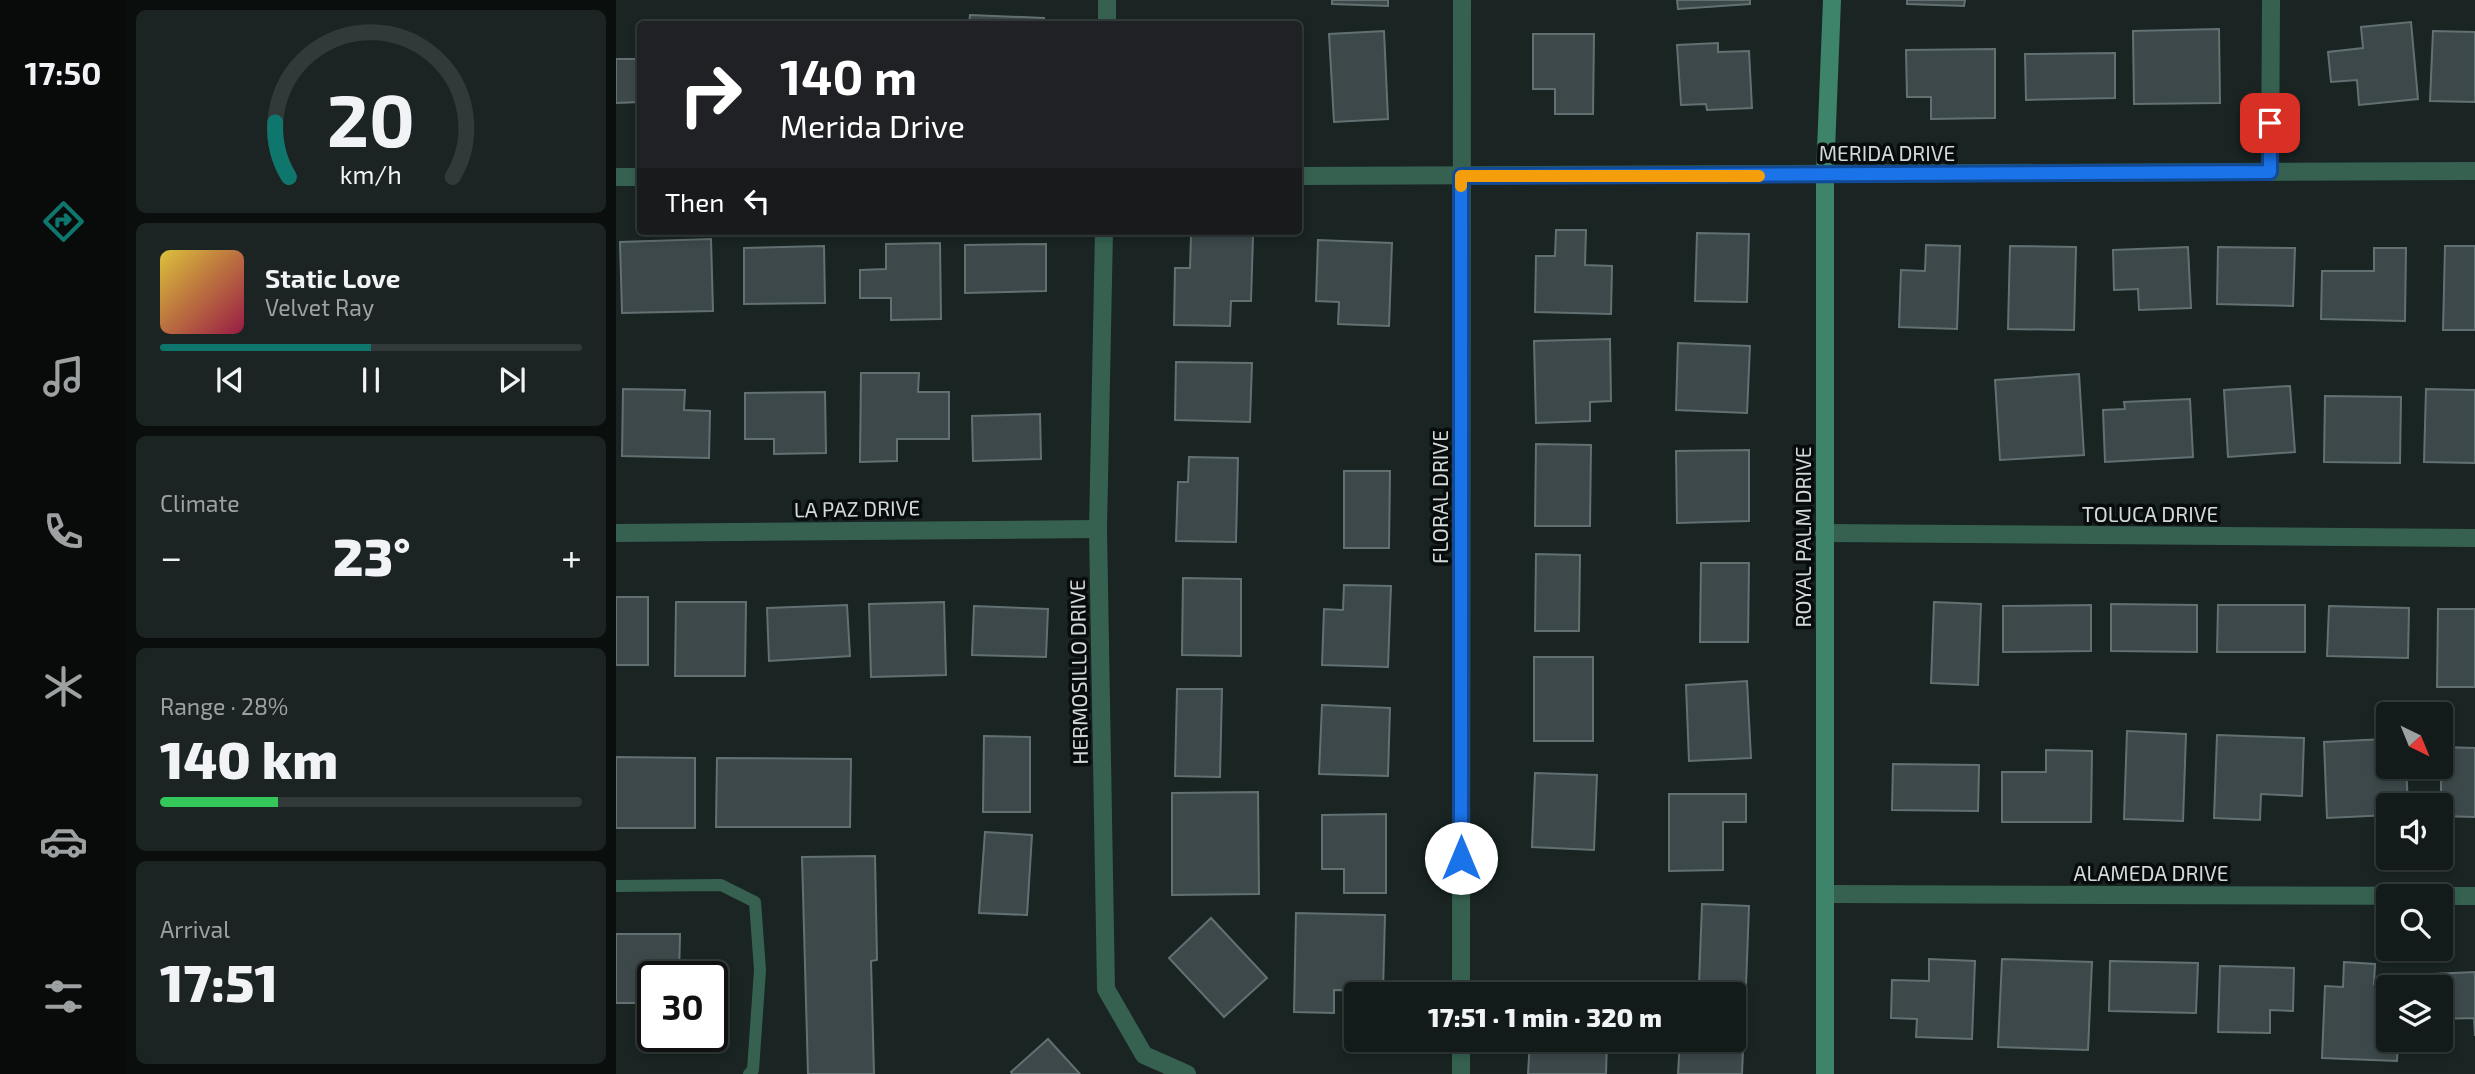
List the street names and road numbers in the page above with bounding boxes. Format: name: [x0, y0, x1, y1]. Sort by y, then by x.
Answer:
street label: MERIDA DRIVE: [1819, 140, 1955, 165]
street label: FLORAL DRIVE: [1427, 430, 1452, 564]
street label: ROYAL PALM DRIVE: [1790, 446, 1815, 628]
street label: LA PAZ DRIVE: [794, 494, 920, 522]
street label: TOLUCA DRIVE: [2082, 501, 2218, 526]
street label: HERMOSILLO DRIVE: [1064, 579, 1092, 765]
street label: ALAMEDA DRIVE: [2073, 860, 2229, 885]

